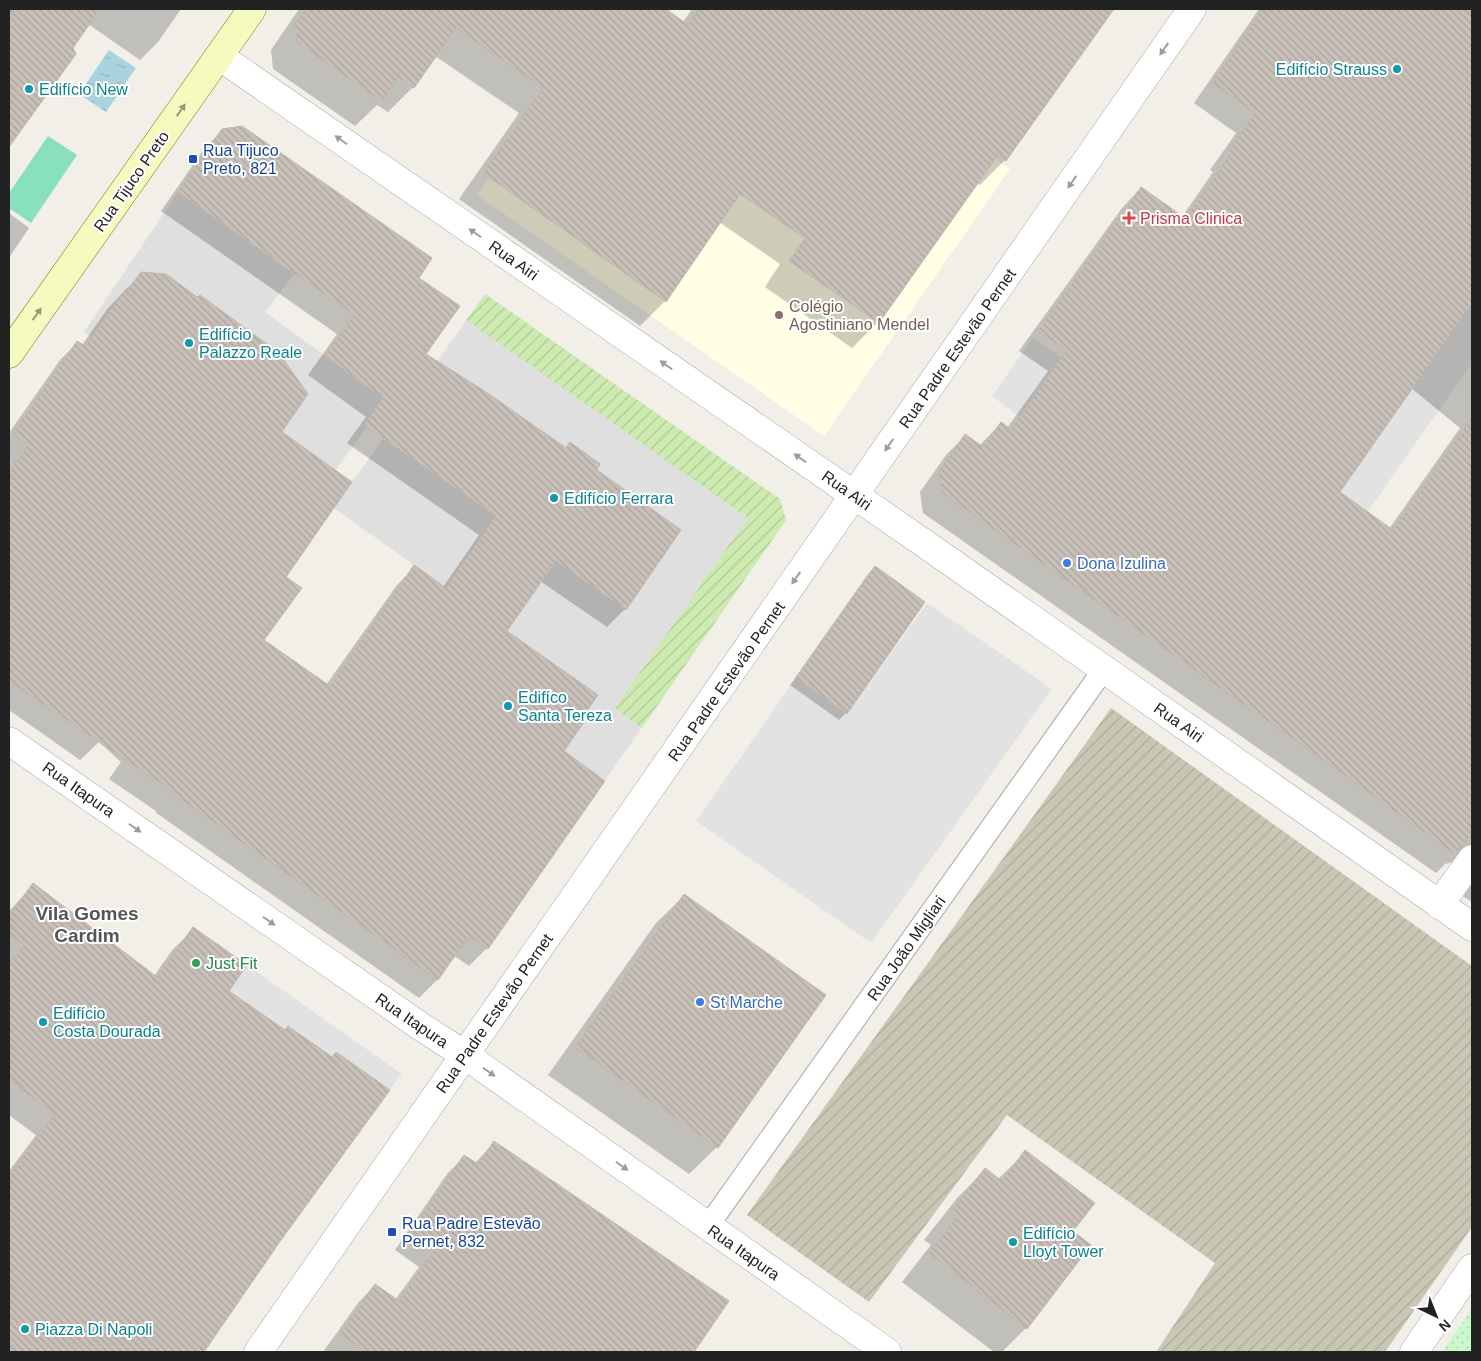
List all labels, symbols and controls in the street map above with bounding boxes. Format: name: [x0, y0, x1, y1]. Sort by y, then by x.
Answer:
one-way arrow: [1159, 42, 1169, 56]
place label: Edifício Strauss: [1276, 61, 1387, 78]
marker: Edifício Strauss: [1391, 63, 1403, 75]
place label: Edifício New: [39, 81, 128, 98]
marker: Edifício New: [23, 83, 35, 95]
one-way arrow: [176, 103, 186, 117]
street label: Rua Tijuco Preto: [91, 128, 172, 235]
one-way arrow: [334, 135, 348, 145]
place label: Rua Tijuco Preto, 821: [203, 142, 279, 177]
marker: Rua Tijuco Preto, 821: [187, 153, 199, 165]
one-way arrow: [1067, 175, 1077, 189]
place label: Prisma Clinica: [1140, 210, 1242, 227]
marker: Prisma Clinica: [1122, 211, 1136, 225]
one-way arrow: [468, 228, 482, 238]
street label: Rua Airi: [486, 237, 542, 283]
street label: Rua Padre Estevão Pernet: [896, 265, 1019, 431]
place label: Colégio Agostiniano Mendel: [789, 298, 930, 333]
one-way arrow: [32, 307, 42, 321]
marker: Colégio Agostiniano Mendel: [773, 309, 785, 321]
place label: Edifício Palazzo Reale: [199, 326, 302, 361]
marker: Edifício Palazzo Reale: [183, 337, 195, 349]
one-way arrow: [659, 360, 673, 370]
one-way arrow: [884, 438, 894, 452]
one-way arrow: [793, 453, 807, 463]
street label: Rua Airi: [819, 467, 875, 513]
place label: Edifício Ferrara: [564, 490, 673, 507]
marker: Edifício Ferrara: [548, 492, 560, 504]
place label: Dona Izulina: [1077, 555, 1166, 572]
marker: Dona Izulina: [1061, 557, 1073, 569]
one-way arrow: [791, 572, 801, 585]
street label: Rua Padre Estevão Pernet: [665, 598, 788, 764]
place label: Edifíco Santa Tereza: [518, 689, 612, 724]
street label: Rua Airi: [1151, 699, 1207, 745]
marker: Edifíco Santa Tereza: [502, 700, 514, 712]
street label: Rua Itapura: [40, 758, 118, 820]
one-way arrow: [128, 823, 142, 833]
street label: Rua João Migliari: [864, 893, 949, 1004]
district label: Vila Gomes Cardim: [35, 903, 139, 946]
one-way arrow: [262, 916, 275, 926]
street label: Rua Padre Estevão Pernet: [433, 930, 556, 1096]
place label: Just Fit: [206, 955, 258, 972]
marker: Just Fit: [190, 957, 202, 969]
street label: Rua Itapura: [372, 990, 451, 1051]
place label: St Marche: [710, 994, 783, 1011]
marker: St Marche: [694, 996, 706, 1008]
place label: Edifício Costa Dourada: [53, 1005, 161, 1040]
marker: Edifício Costa Dourada: [37, 1016, 49, 1028]
one-way arrow: [482, 1067, 496, 1077]
one-way arrow: [615, 1161, 629, 1171]
place label: Rua Padre Estevão Pernet, 832: [402, 1215, 541, 1250]
street label: Rua Itapura: [705, 1221, 783, 1283]
place label: Edifício Lloyt Tower: [1023, 1225, 1104, 1260]
marker: Rua Padre Estevão Pernet, 832: [386, 1226, 398, 1238]
marker: Edifício Lloyt Tower: [1007, 1236, 1019, 1248]
north arrow: [1411, 1291, 1461, 1341]
text: N: [1436, 1316, 1454, 1335]
place label: Piazza Di Napoli: [35, 1321, 152, 1338]
marker: Piazza Di Napoli: [19, 1323, 31, 1335]

